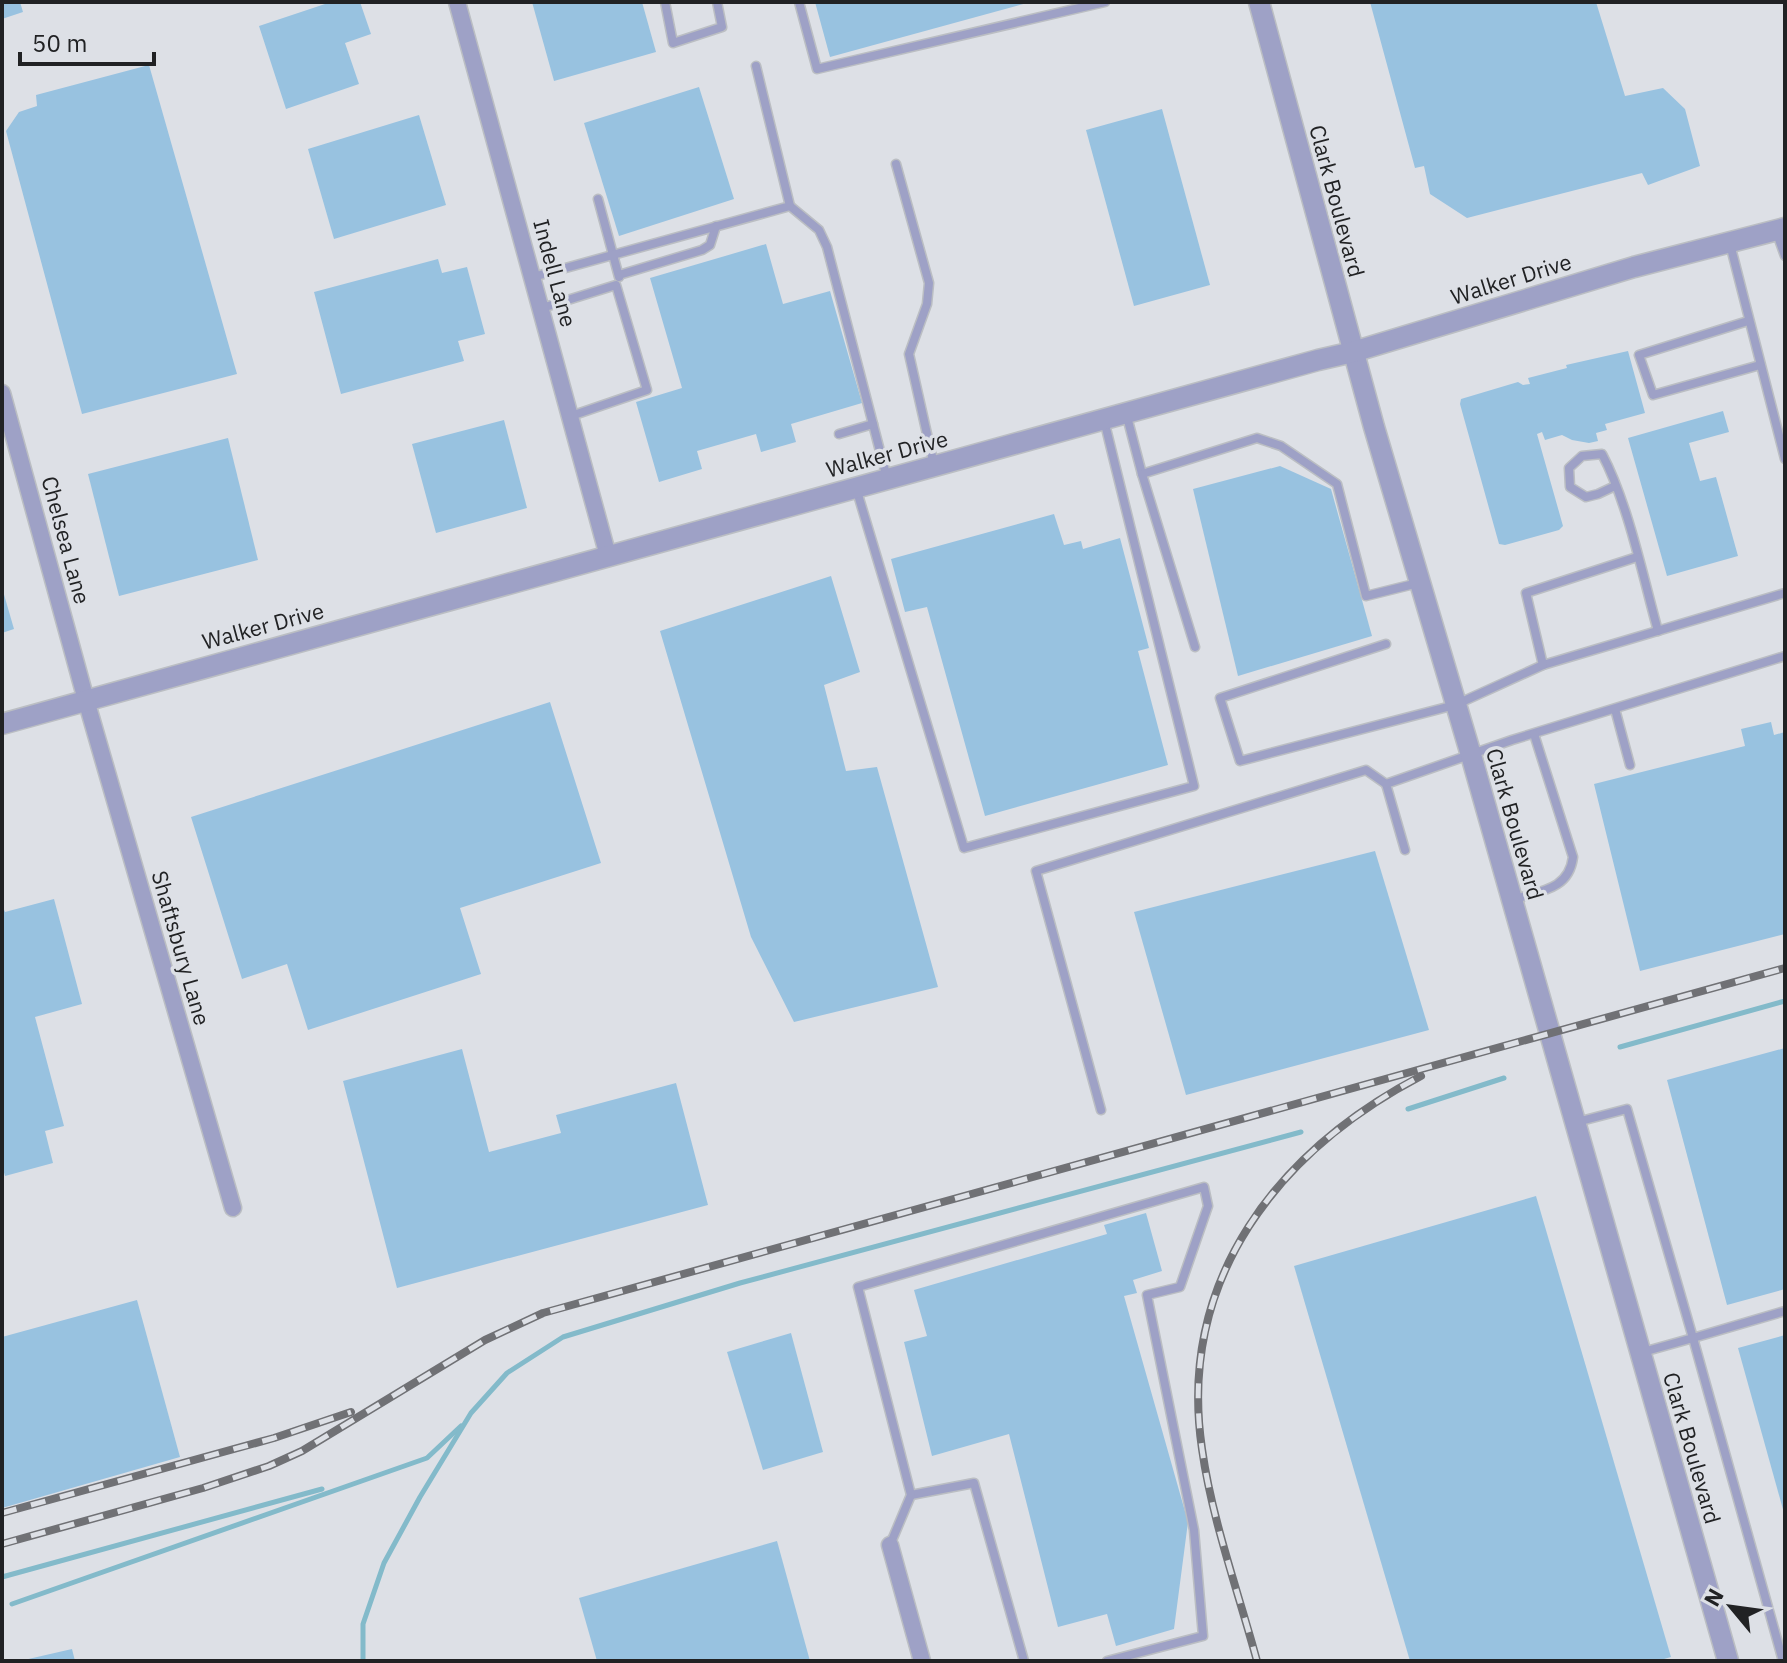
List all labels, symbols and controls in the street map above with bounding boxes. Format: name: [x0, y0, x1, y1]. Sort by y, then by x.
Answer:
scale bar: [20, 16, 154, 66]
text: 50 m: [32, 27, 87, 59]
street label: Clark Boulevard: [1303, 122, 1372, 280]
street label: Indell Lane: [527, 216, 584, 330]
street label: Walker Drive: [1447, 246, 1575, 311]
street label: Walker Drive: [823, 423, 951, 484]
street label: Chelsea Lane: [35, 473, 97, 607]
street label: Walker Drive: [199, 595, 327, 656]
street label: Clark Boulevard: [1480, 745, 1551, 903]
street label: Shaftsbury Lane: [146, 867, 217, 1029]
street label: Clark Boulevard: [1657, 1369, 1728, 1527]
north arrow: [1691, 1567, 1771, 1647]
text: N: [1697, 1583, 1730, 1611]

